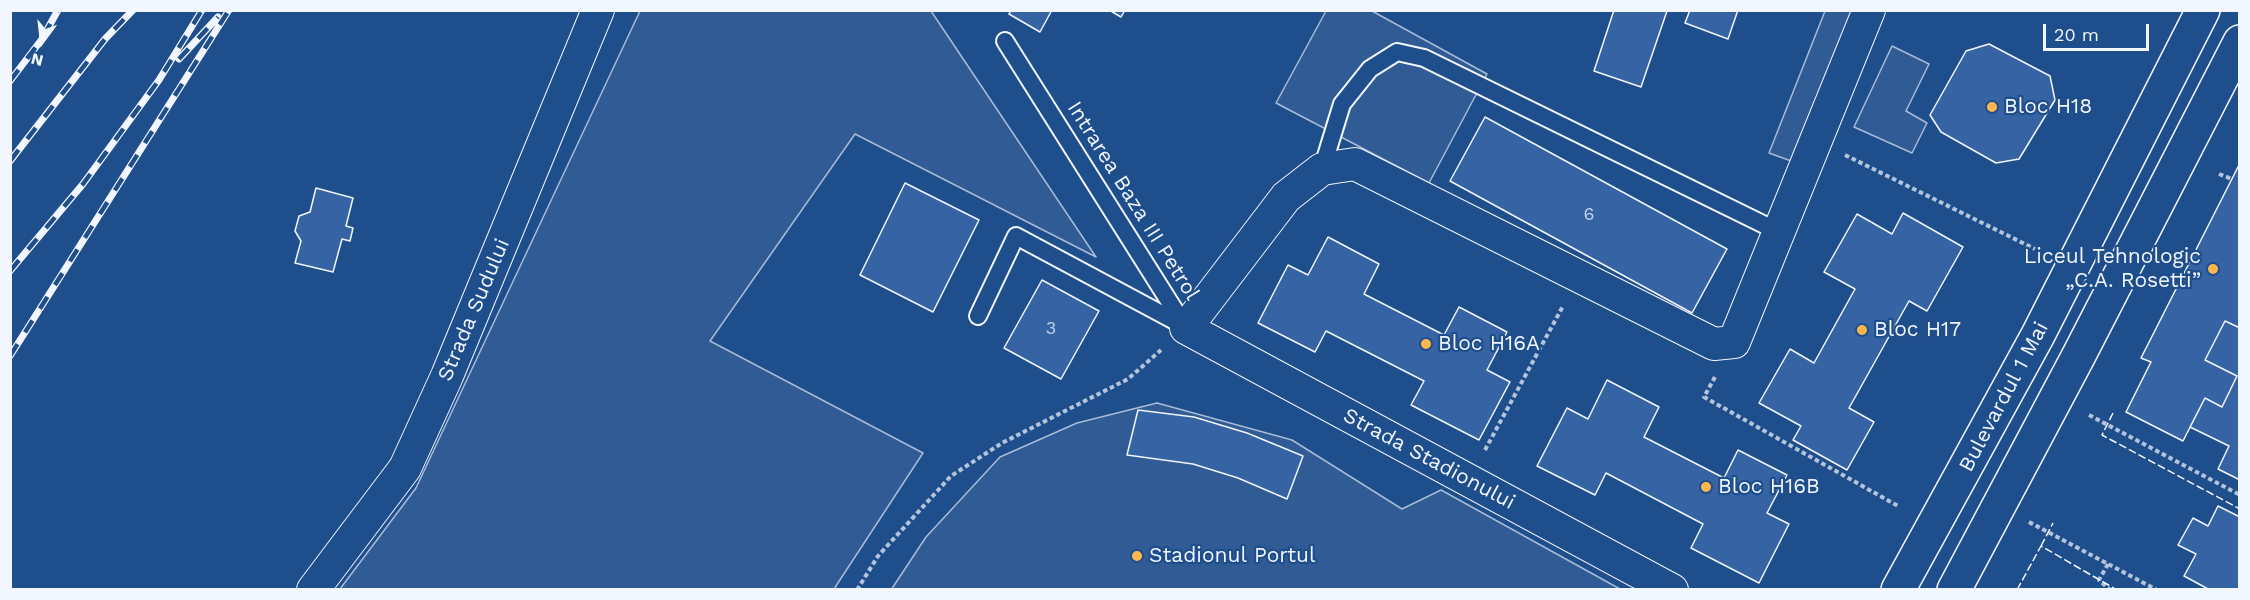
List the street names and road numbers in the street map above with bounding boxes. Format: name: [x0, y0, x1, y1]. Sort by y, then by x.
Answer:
street label: Intrarea Baza III Petrol: [1062, 97, 1204, 305]
street label: Strada Sudului: [433, 235, 515, 385]
street label: Bulevardul 1 Mai: [1954, 318, 2054, 476]
street label: Strada Stadionului: [1339, 403, 1519, 515]

